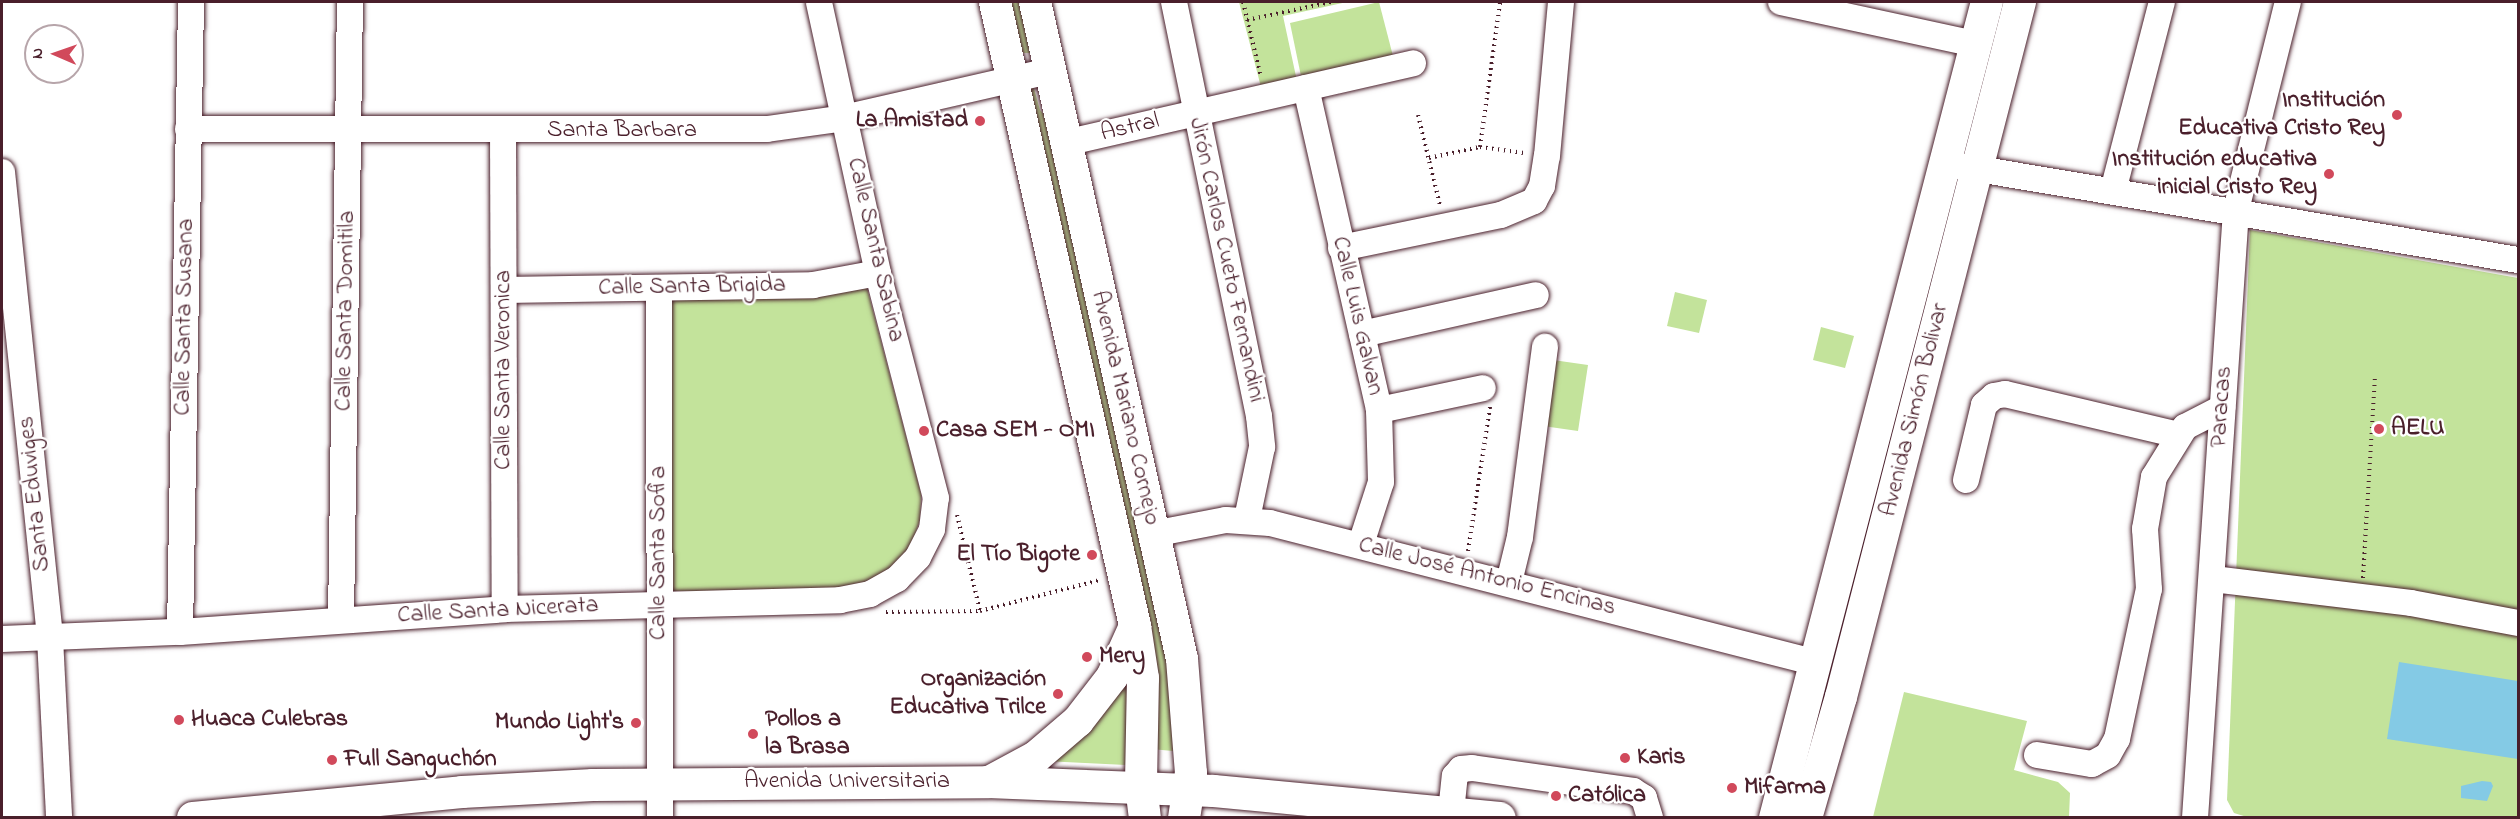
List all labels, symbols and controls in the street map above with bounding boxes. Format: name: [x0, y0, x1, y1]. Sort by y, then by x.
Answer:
north arrow: [24, 24, 84, 84]
text: N: [26, 48, 50, 59]
place label: Institución Educativa Cristo Rey: [2178, 87, 2385, 143]
place label: La Amistad: [856, 107, 968, 135]
street label: Astral: [1098, 107, 1162, 149]
marker: Institución Educativa Cristo Rey: [2390, 108, 2404, 122]
marker: La Amistad: [973, 114, 987, 128]
street label: Jirón Carlos Cueto Fernandini: [1182, 115, 1270, 405]
street label: Santa Barbara: [547, 117, 697, 145]
place label: Institución educativa inicial Cristo Rey: [2112, 146, 2317, 202]
street label: Calle Santa Sabina: [840, 155, 910, 345]
marker: Institución educativa inicial Cristo Rey: [2322, 167, 2336, 181]
street label: Calle Santa Domitila: [330, 210, 362, 412]
street label: Calle Santa Susana: [169, 218, 201, 416]
street label: Calle Luis Galvan: [1325, 234, 1389, 398]
street label: Calle Santa Veronica: [490, 270, 518, 470]
street label: Calle Santa Brigida: [598, 271, 786, 303]
street label: Avenida Mariano Cornejo: [1084, 288, 1166, 528]
street label: Avenida Simón Bolivar: [1875, 300, 1955, 520]
street label: Paracas: [2205, 365, 2239, 449]
street label: Santa Eduviges: [13, 415, 57, 573]
place label: AELU: [2391, 415, 2444, 443]
place label: Casa SEM - OMI: [936, 417, 1095, 445]
marker: AELU: [2372, 422, 2386, 436]
marker: Casa SEM - OMI: [917, 424, 931, 438]
street label: Calle Santa Sofia: [645, 466, 673, 640]
street label: Calle José Antonio Encinas: [1355, 531, 1619, 623]
place label: El Tío Bigote: [956, 541, 1080, 569]
marker: El Tío Bigote: [1085, 548, 1099, 562]
street label: Calle Santa Nicerata: [397, 591, 599, 631]
place label: Mery: [1099, 643, 1145, 671]
marker: Mery: [1080, 650, 1094, 664]
place label: Organización Educativa Trilce: [889, 666, 1046, 722]
marker: Organización Educativa Trilce: [1051, 687, 1065, 701]
place label: Huaca Culebras: [191, 706, 348, 734]
place label: Pollos a la Brasa: [765, 706, 850, 762]
place label: Mundo Light's: [495, 709, 624, 737]
marker: Huaca Culebras: [172, 713, 186, 727]
marker: Mundo Light's: [629, 716, 643, 730]
marker: Pollos a la Brasa: [746, 727, 760, 741]
place label: Karis: [1637, 744, 1686, 772]
place label: Full Sanguchón: [344, 746, 497, 774]
marker: Karis: [1618, 751, 1632, 765]
marker: Full Sanguchón: [325, 753, 339, 767]
street label: Avenida Universitaria: [744, 768, 950, 796]
place label: Mifarma: [1744, 774, 1826, 802]
marker: Mifarma: [1725, 781, 1739, 795]
place label: Católica: [1568, 782, 1646, 810]
marker: Católica: [1549, 789, 1563, 803]

